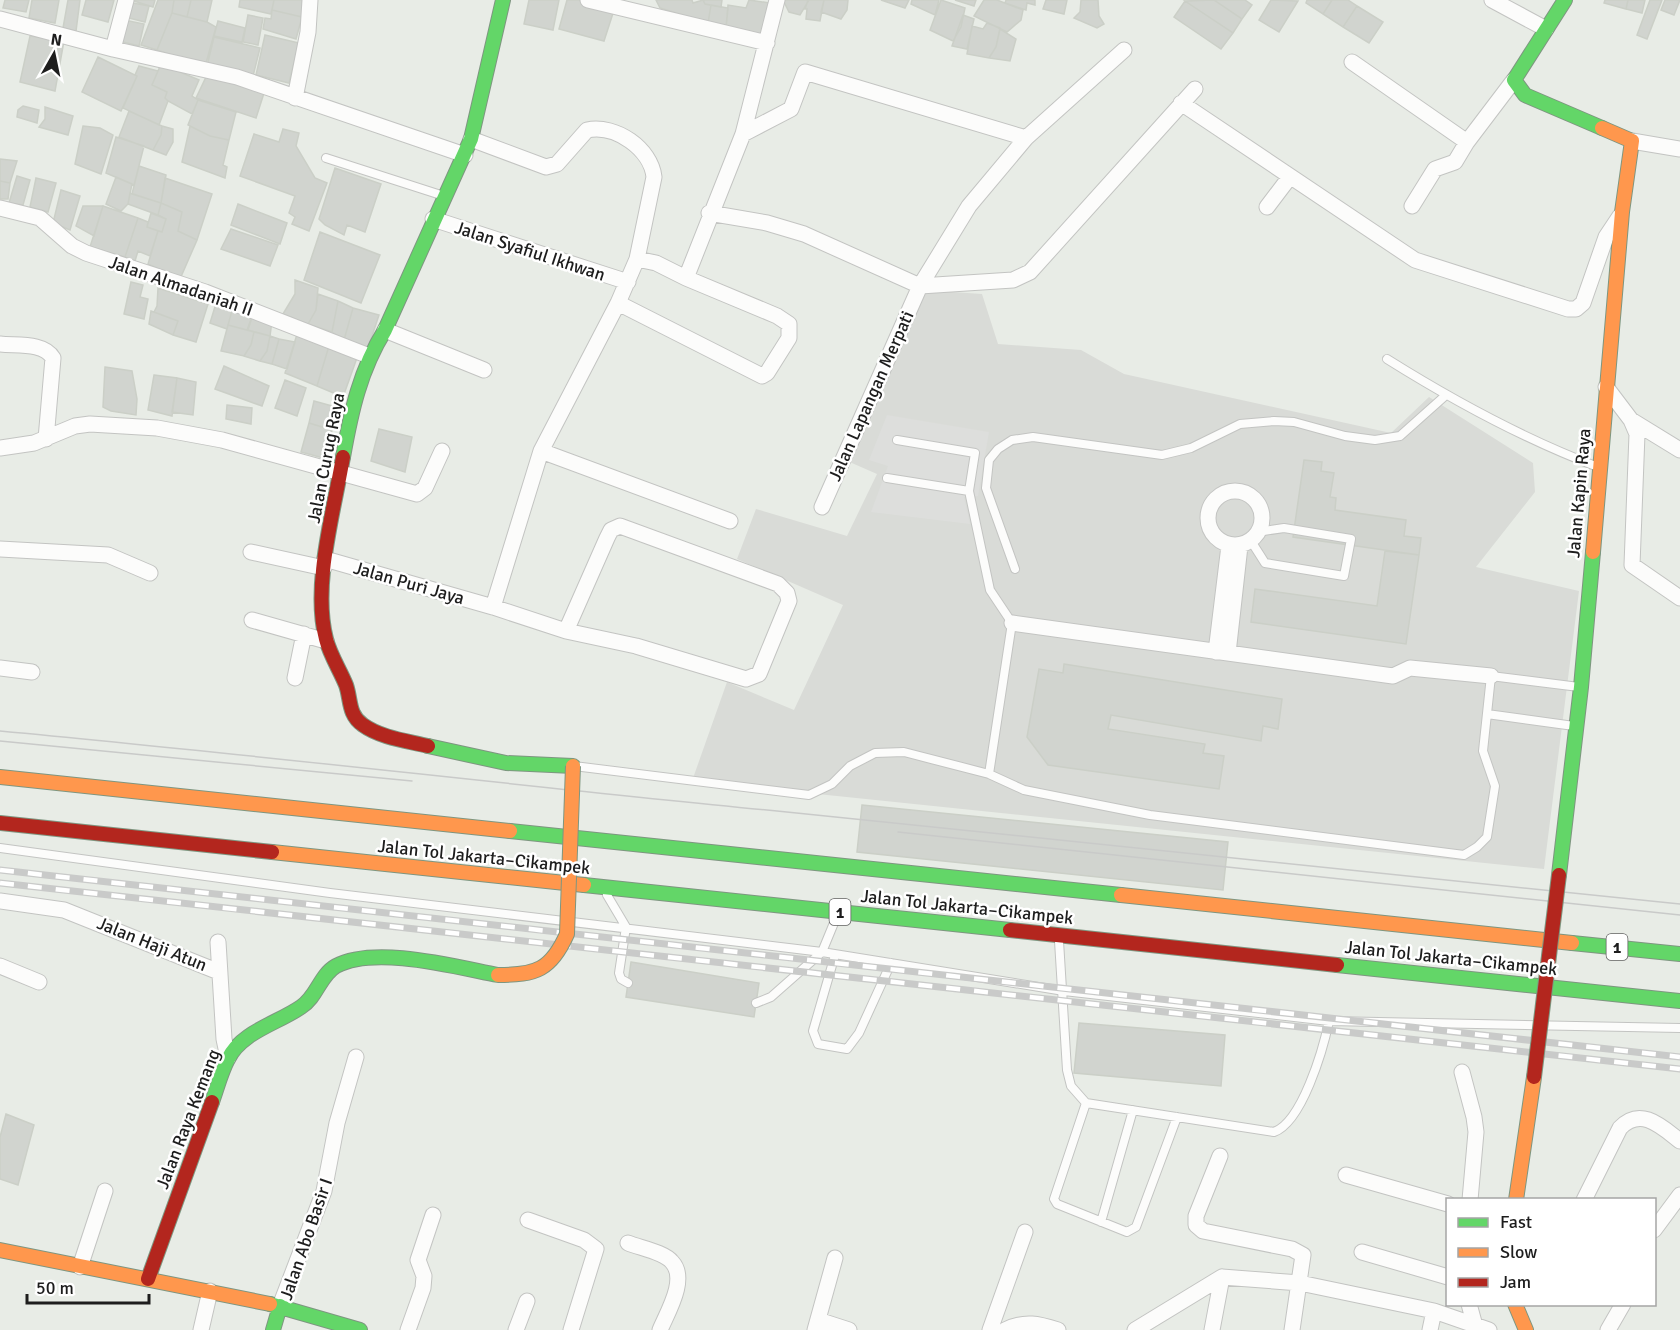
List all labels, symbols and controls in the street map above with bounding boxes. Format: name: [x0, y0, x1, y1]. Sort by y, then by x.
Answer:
north arrow: [24, 24, 84, 84]
text: N: [49, 29, 63, 51]
street label: Jalan Syafiul Ikhwan: [452, 216, 608, 286]
street label: Jalan Almadaniah II: [106, 251, 256, 321]
street label: Jalan Lapangan Merpati: [824, 307, 918, 485]
street label: Jalan Curug Raya: [303, 391, 349, 525]
street label: Jalan Kapin Raya: [1562, 427, 1596, 559]
street label: Jalan Puri Jaya: [351, 557, 467, 609]
street label: Jalan Tol Jakarta–Cikampek: [377, 835, 591, 879]
street label: Jalan Tol Jakarta–Cikampek: [860, 885, 1074, 929]
road number: 1: [830, 899, 850, 925]
street label: Jalan Haji Atun: [94, 912, 210, 976]
road number: 1: [1606, 934, 1628, 960]
street label: Jalan Tol Jakarta–Cikampek: [1344, 936, 1558, 980]
street label: Jalan Raya Kemang: [151, 1046, 225, 1192]
street label: Jalan Abo Basir I: [275, 1175, 337, 1303]
legend: [1446, 1198, 1656, 1306]
text: Fast: [1500, 1211, 1532, 1233]
text: Slow: [1500, 1241, 1537, 1263]
scale bar: [27, 1267, 148, 1305]
text: Jam: [1500, 1271, 1531, 1293]
text: 50 m: [36, 1277, 74, 1299]

